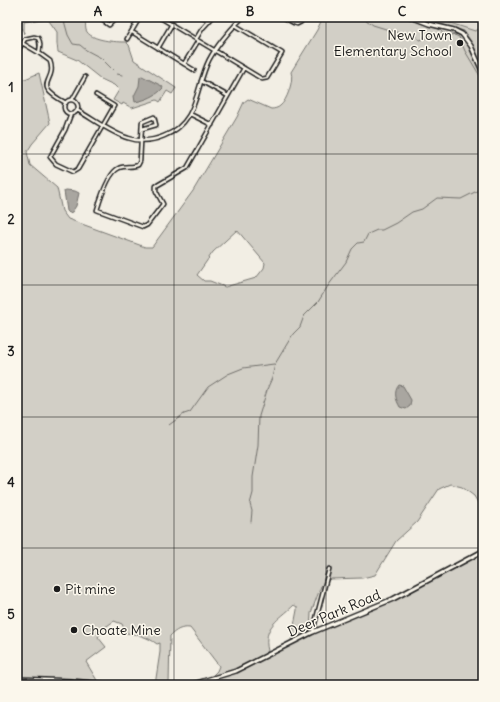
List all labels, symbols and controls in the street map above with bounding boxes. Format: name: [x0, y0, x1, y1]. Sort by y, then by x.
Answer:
text: A: [94, 3, 103, 20]
text: B: [246, 3, 255, 20]
text: C: [398, 3, 407, 20]
place label: New Town Elementary School: [334, 26, 452, 60]
marker: New Town Elementary School: [455, 38, 465, 48]
text: 1: [8, 79, 14, 96]
text: 2: [7, 211, 15, 228]
text: 3: [7, 343, 15, 360]
text: 4: [7, 474, 15, 491]
place label: Pit mine: [65, 580, 116, 598]
marker: Pit mine: [52, 584, 62, 594]
street label: Deer Park Road: [285, 585, 383, 641]
text: 5: [7, 606, 15, 623]
place label: Choate Mine: [82, 621, 161, 639]
marker: Choate Mine: [69, 625, 79, 635]

